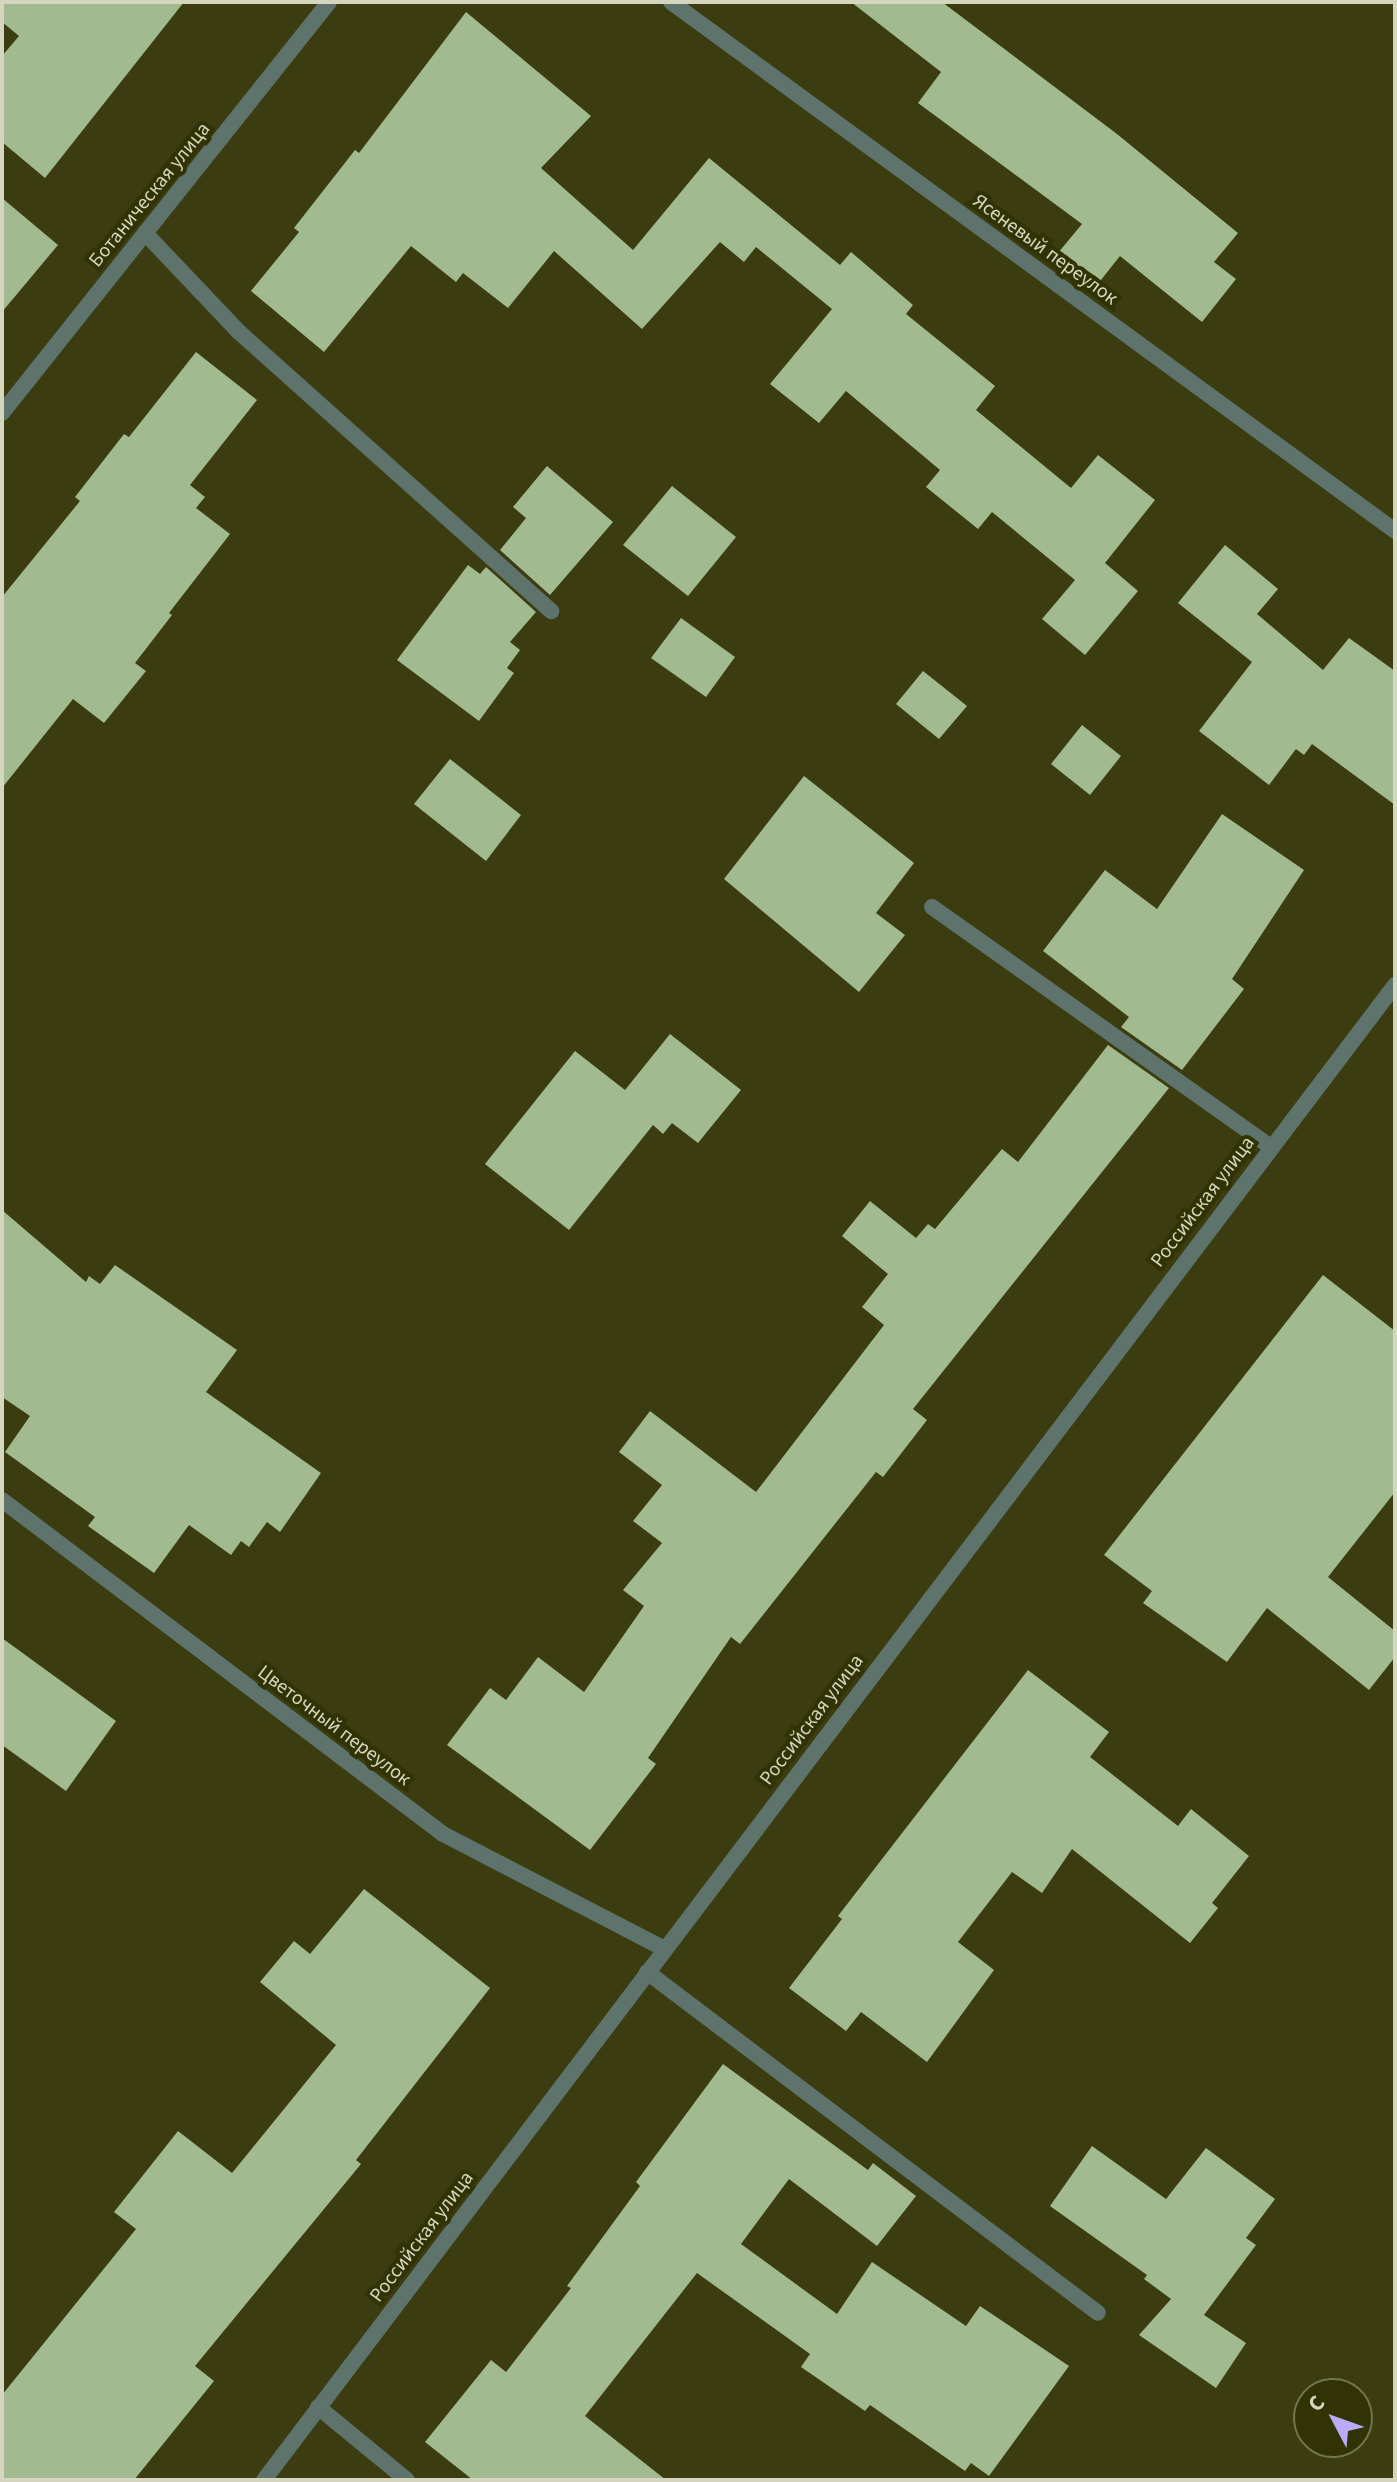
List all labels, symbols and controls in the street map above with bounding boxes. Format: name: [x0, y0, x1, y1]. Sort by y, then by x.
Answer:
street label: Ботаническая улица: [84, 118, 216, 272]
street label: Ясеневый переулок: [968, 189, 1122, 311]
street label: Российская улица: [1146, 1132, 1260, 1272]
street label: Российская улица: [755, 1650, 869, 1790]
street label: Цветочный переулок: [253, 1661, 415, 1791]
street label: Российская улица: [365, 2167, 479, 2307]
north arrow: [1293, 2378, 1373, 2458]
text: С: [1300, 2388, 1333, 2419]

